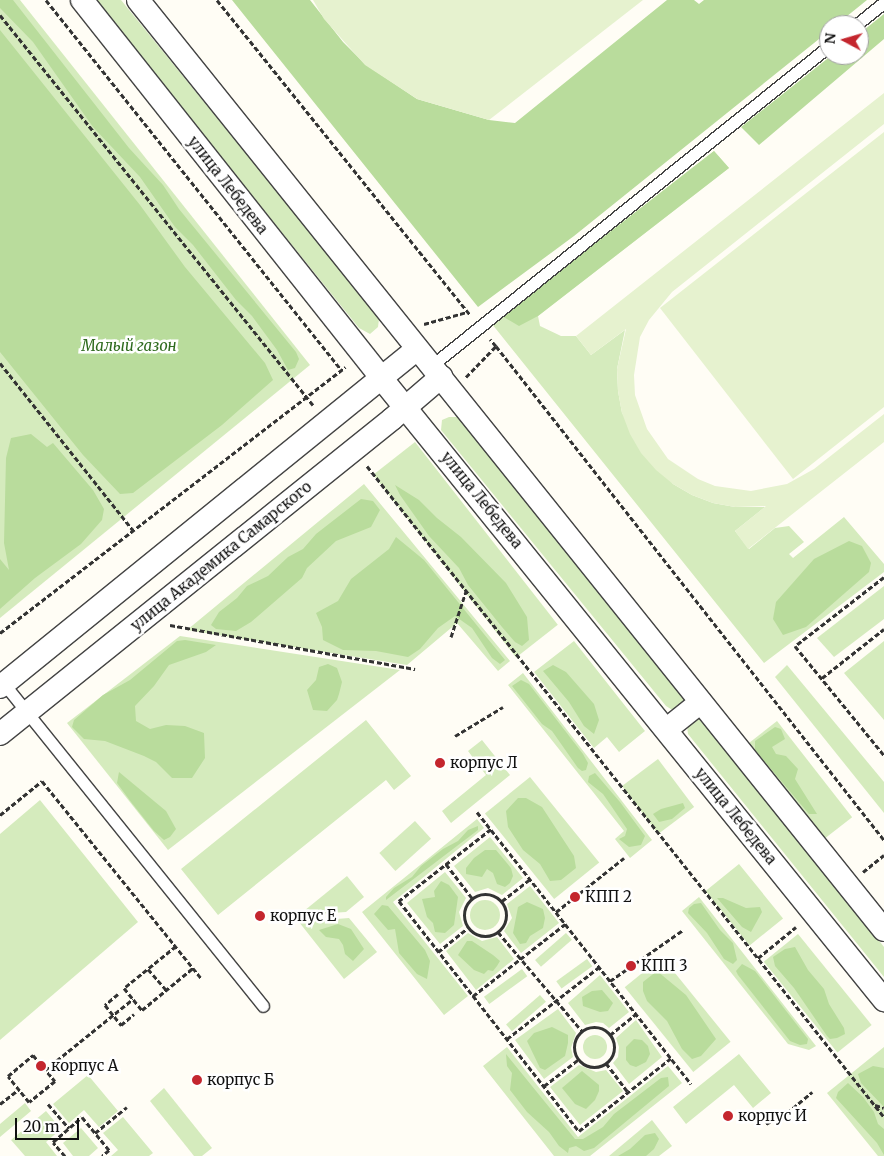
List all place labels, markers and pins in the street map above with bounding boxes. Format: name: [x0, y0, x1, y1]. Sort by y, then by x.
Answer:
place label: корпус Л: [450, 754, 518, 772]
marker: корпус Л: [434, 757, 446, 769]
place label: КПП 2: [585, 888, 632, 906]
marker: КПП 2: [569, 891, 581, 903]
place label: корпус Е: [270, 907, 336, 925]
marker: корпус Е: [254, 910, 266, 922]
place label: КПП 3: [641, 957, 688, 975]
marker: КПП 3: [625, 960, 637, 972]
place label: корпус А: [51, 1057, 118, 1075]
marker: корпус А: [35, 1060, 47, 1072]
place label: корпус Б: [207, 1071, 274, 1089]
marker: корпус Б: [191, 1074, 203, 1086]
place label: корпус И: [738, 1107, 807, 1125]
marker: корпус И: [722, 1110, 734, 1122]

